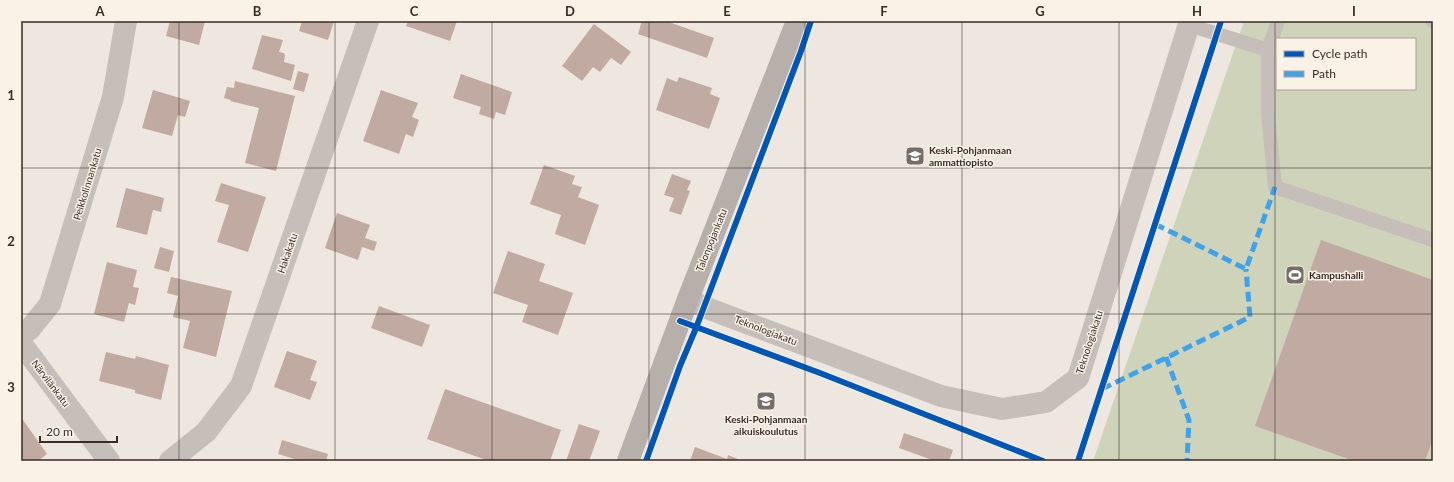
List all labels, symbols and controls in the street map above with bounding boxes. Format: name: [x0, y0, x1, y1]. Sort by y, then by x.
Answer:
text: A: [94, 3, 105, 19]
text: B: [253, 3, 262, 19]
text: C: [410, 3, 419, 19]
text: D: [565, 3, 575, 19]
text: E: [723, 3, 731, 19]
text: F: [880, 3, 888, 19]
text: G: [1035, 3, 1045, 19]
text: H: [1192, 3, 1202, 19]
text: I: [1352, 3, 1356, 19]
legend: [1276, 38, 1416, 90]
text: Cycle path: [1312, 46, 1367, 61]
text: Path: [1312, 66, 1336, 81]
text: 1: [7, 87, 15, 103]
place label: Keski-Pohjanmaan ammattiopisto: [929, 144, 1012, 168]
school or university icon: Keski-Pohjanmaan ammattiopisto: [904, 145, 926, 167]
street label: Peikkolinnankatu: [70, 147, 104, 221]
street label: Talonpojankatu: [693, 207, 729, 273]
street label: Hakakatu: [275, 231, 299, 275]
text: 2: [7, 233, 15, 249]
sports icon: Kampushalli: [1284, 264, 1306, 286]
place label: Kampushalli: [1309, 269, 1364, 281]
street label: Teknologiakatu: [1073, 309, 1105, 375]
street label: Teknologiakatu: [733, 313, 799, 347]
street label: Närvilänkatu: [29, 357, 73, 409]
text: 3: [7, 379, 15, 395]
school or university icon: Keski-Pohjanmaan aikuiskoulutus: [755, 390, 777, 412]
place label: Keski-Pohjanmaan aikuiskoulutus: [725, 413, 808, 437]
scale bar: [40, 418, 117, 444]
text: 20 m: [46, 424, 73, 439]

